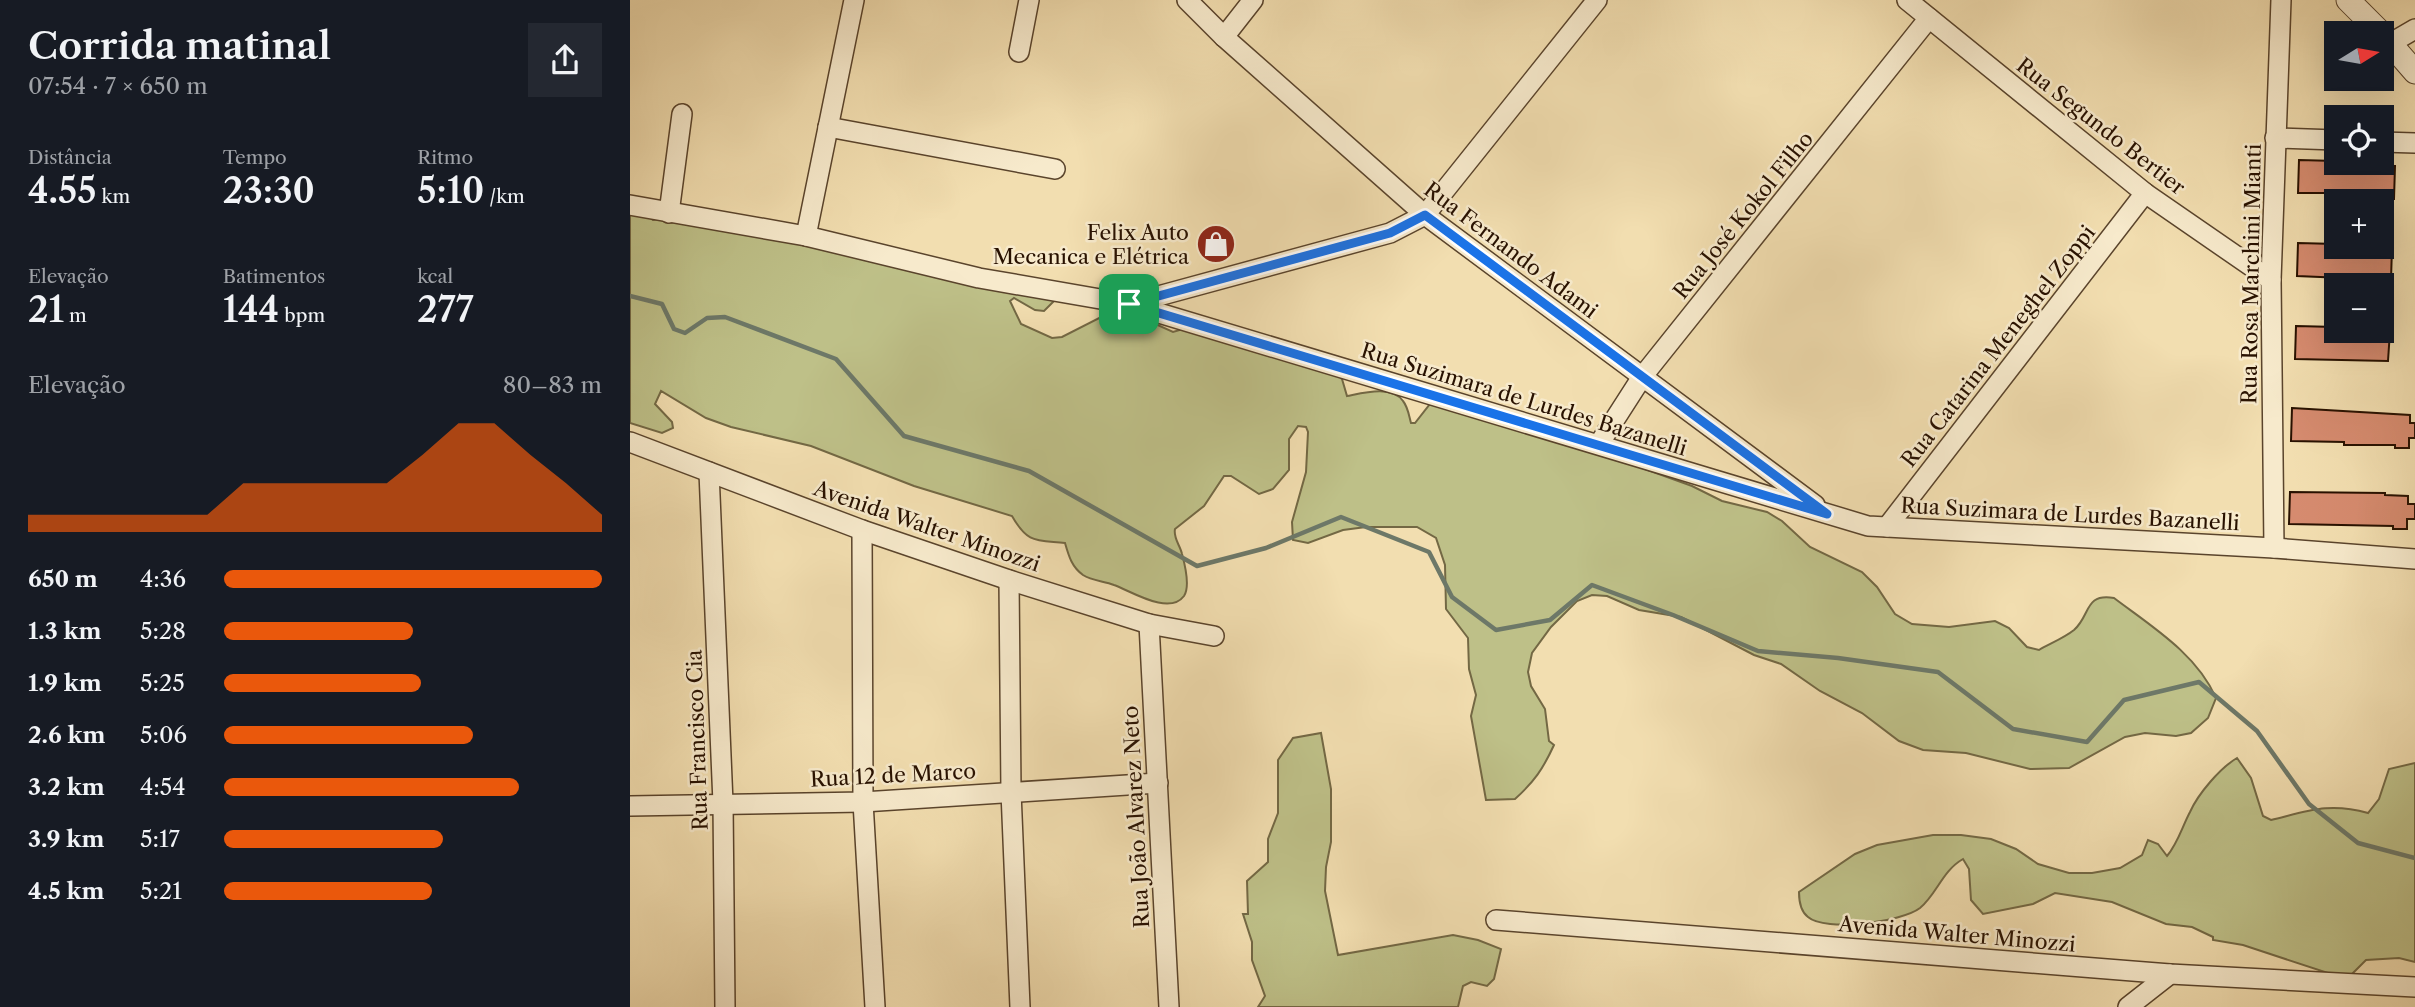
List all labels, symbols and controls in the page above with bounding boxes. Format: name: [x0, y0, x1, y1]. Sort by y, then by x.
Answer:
north arrow: [2324, 21, 2394, 91]
map controls: [2324, 21, 2394, 343]
text: Corrida matinal: [28, 22, 331, 69]
button: share: [528, 23, 602, 97]
street label: Rua Segundo Bertier: [2012, 52, 2190, 200]
text: 07:54 · 7 × 650 m: [28, 72, 208, 100]
button: locate: [2324, 105, 2394, 175]
street label: Rua José Kokol Filho: [1668, 126, 1818, 304]
street label: Rua Rosa Marchini Mianti: [2236, 144, 2266, 404]
text: Distância: [28, 146, 112, 169]
text: Tempo: [223, 146, 287, 169]
text: Ritmo: [417, 146, 473, 169]
text: 4.55: [28, 169, 97, 212]
text: 23:30: [223, 169, 315, 212]
text: 5:10: [417, 169, 484, 212]
street label: Rua Fernando Adami: [1419, 177, 1603, 323]
text: km: [97, 185, 130, 208]
text: /km: [484, 185, 525, 208]
button: +: [2324, 189, 2394, 259]
place label: Felix Auto Mecanica e Elétrica: [993, 220, 1190, 269]
street label: Rua Catarina Meneghel Zoppi: [1896, 220, 2100, 472]
shop icon: Felix Auto Mecanica e Elétrica: [1195, 223, 1237, 265]
text: Elevação: [28, 265, 109, 288]
text: Batimentos: [223, 265, 325, 288]
text: kcal: [417, 265, 453, 288]
button: −: [2324, 273, 2394, 343]
pin: [1099, 274, 1159, 334]
icon: arrive: [1110, 285, 1148, 323]
text: 21: [28, 288, 64, 331]
text: 144: [223, 288, 279, 331]
text: 277: [417, 288, 474, 331]
text: m: [64, 304, 87, 327]
text: bpm: [279, 304, 325, 327]
street label: Rua Suzimara de Lurdes Bazanelli: [1358, 337, 1690, 461]
text: Elevação: [28, 371, 126, 399]
text: 80–83 m: [503, 371, 602, 399]
street label: Avenida Walter Minozzi: [809, 475, 1044, 577]
street label: Rua Suzimara de Lurdes Bazanelli: [1900, 493, 2240, 535]
text: 650 m: [28, 565, 98, 593]
text: 4:36: [140, 565, 186, 593]
text: 1.3 km: [28, 617, 102, 645]
text: 5:28: [140, 617, 186, 645]
street label: Rua Francisco Cia: [681, 648, 713, 831]
text: 1.9 km: [28, 669, 102, 697]
text: 5:25: [140, 669, 185, 697]
street label: Rua João Alvarez Neto: [1118, 705, 1154, 929]
text: 2.6 km: [28, 721, 106, 749]
text: 5:06: [140, 721, 187, 749]
street label: Rua 12 de Marco: [809, 758, 977, 792]
text: 3.2 km: [28, 773, 105, 801]
text: 4:54: [140, 773, 186, 801]
text: 3.9 km: [28, 825, 104, 853]
text: 5:17: [140, 825, 180, 853]
text: 4.5 km: [28, 877, 105, 905]
text: 5:21: [140, 877, 182, 905]
street label: Avenida Walter Minozzi: [1836, 911, 2077, 957]

